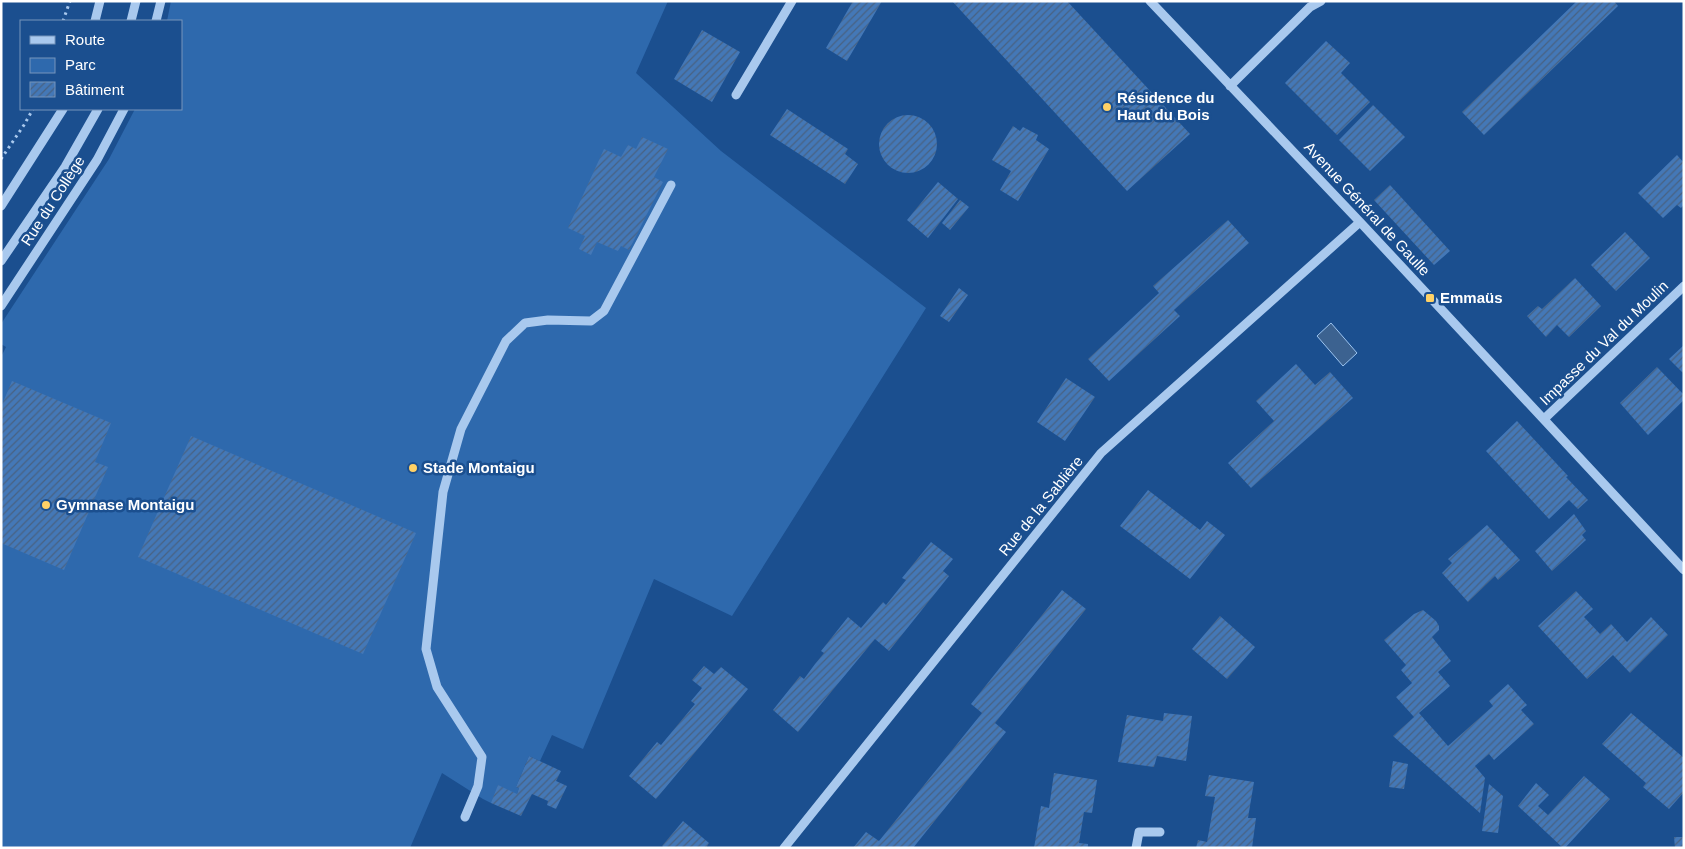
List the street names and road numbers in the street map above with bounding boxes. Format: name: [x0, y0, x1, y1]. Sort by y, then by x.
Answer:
street label: Avenue Général de Gaulle: [1301, 138, 1434, 279]
street label: Rue du Collège: [17, 153, 88, 249]
street label: Impasse du Val du Moulin: [1536, 277, 1671, 408]
street label: Rue de la Sablière: [995, 452, 1086, 559]

